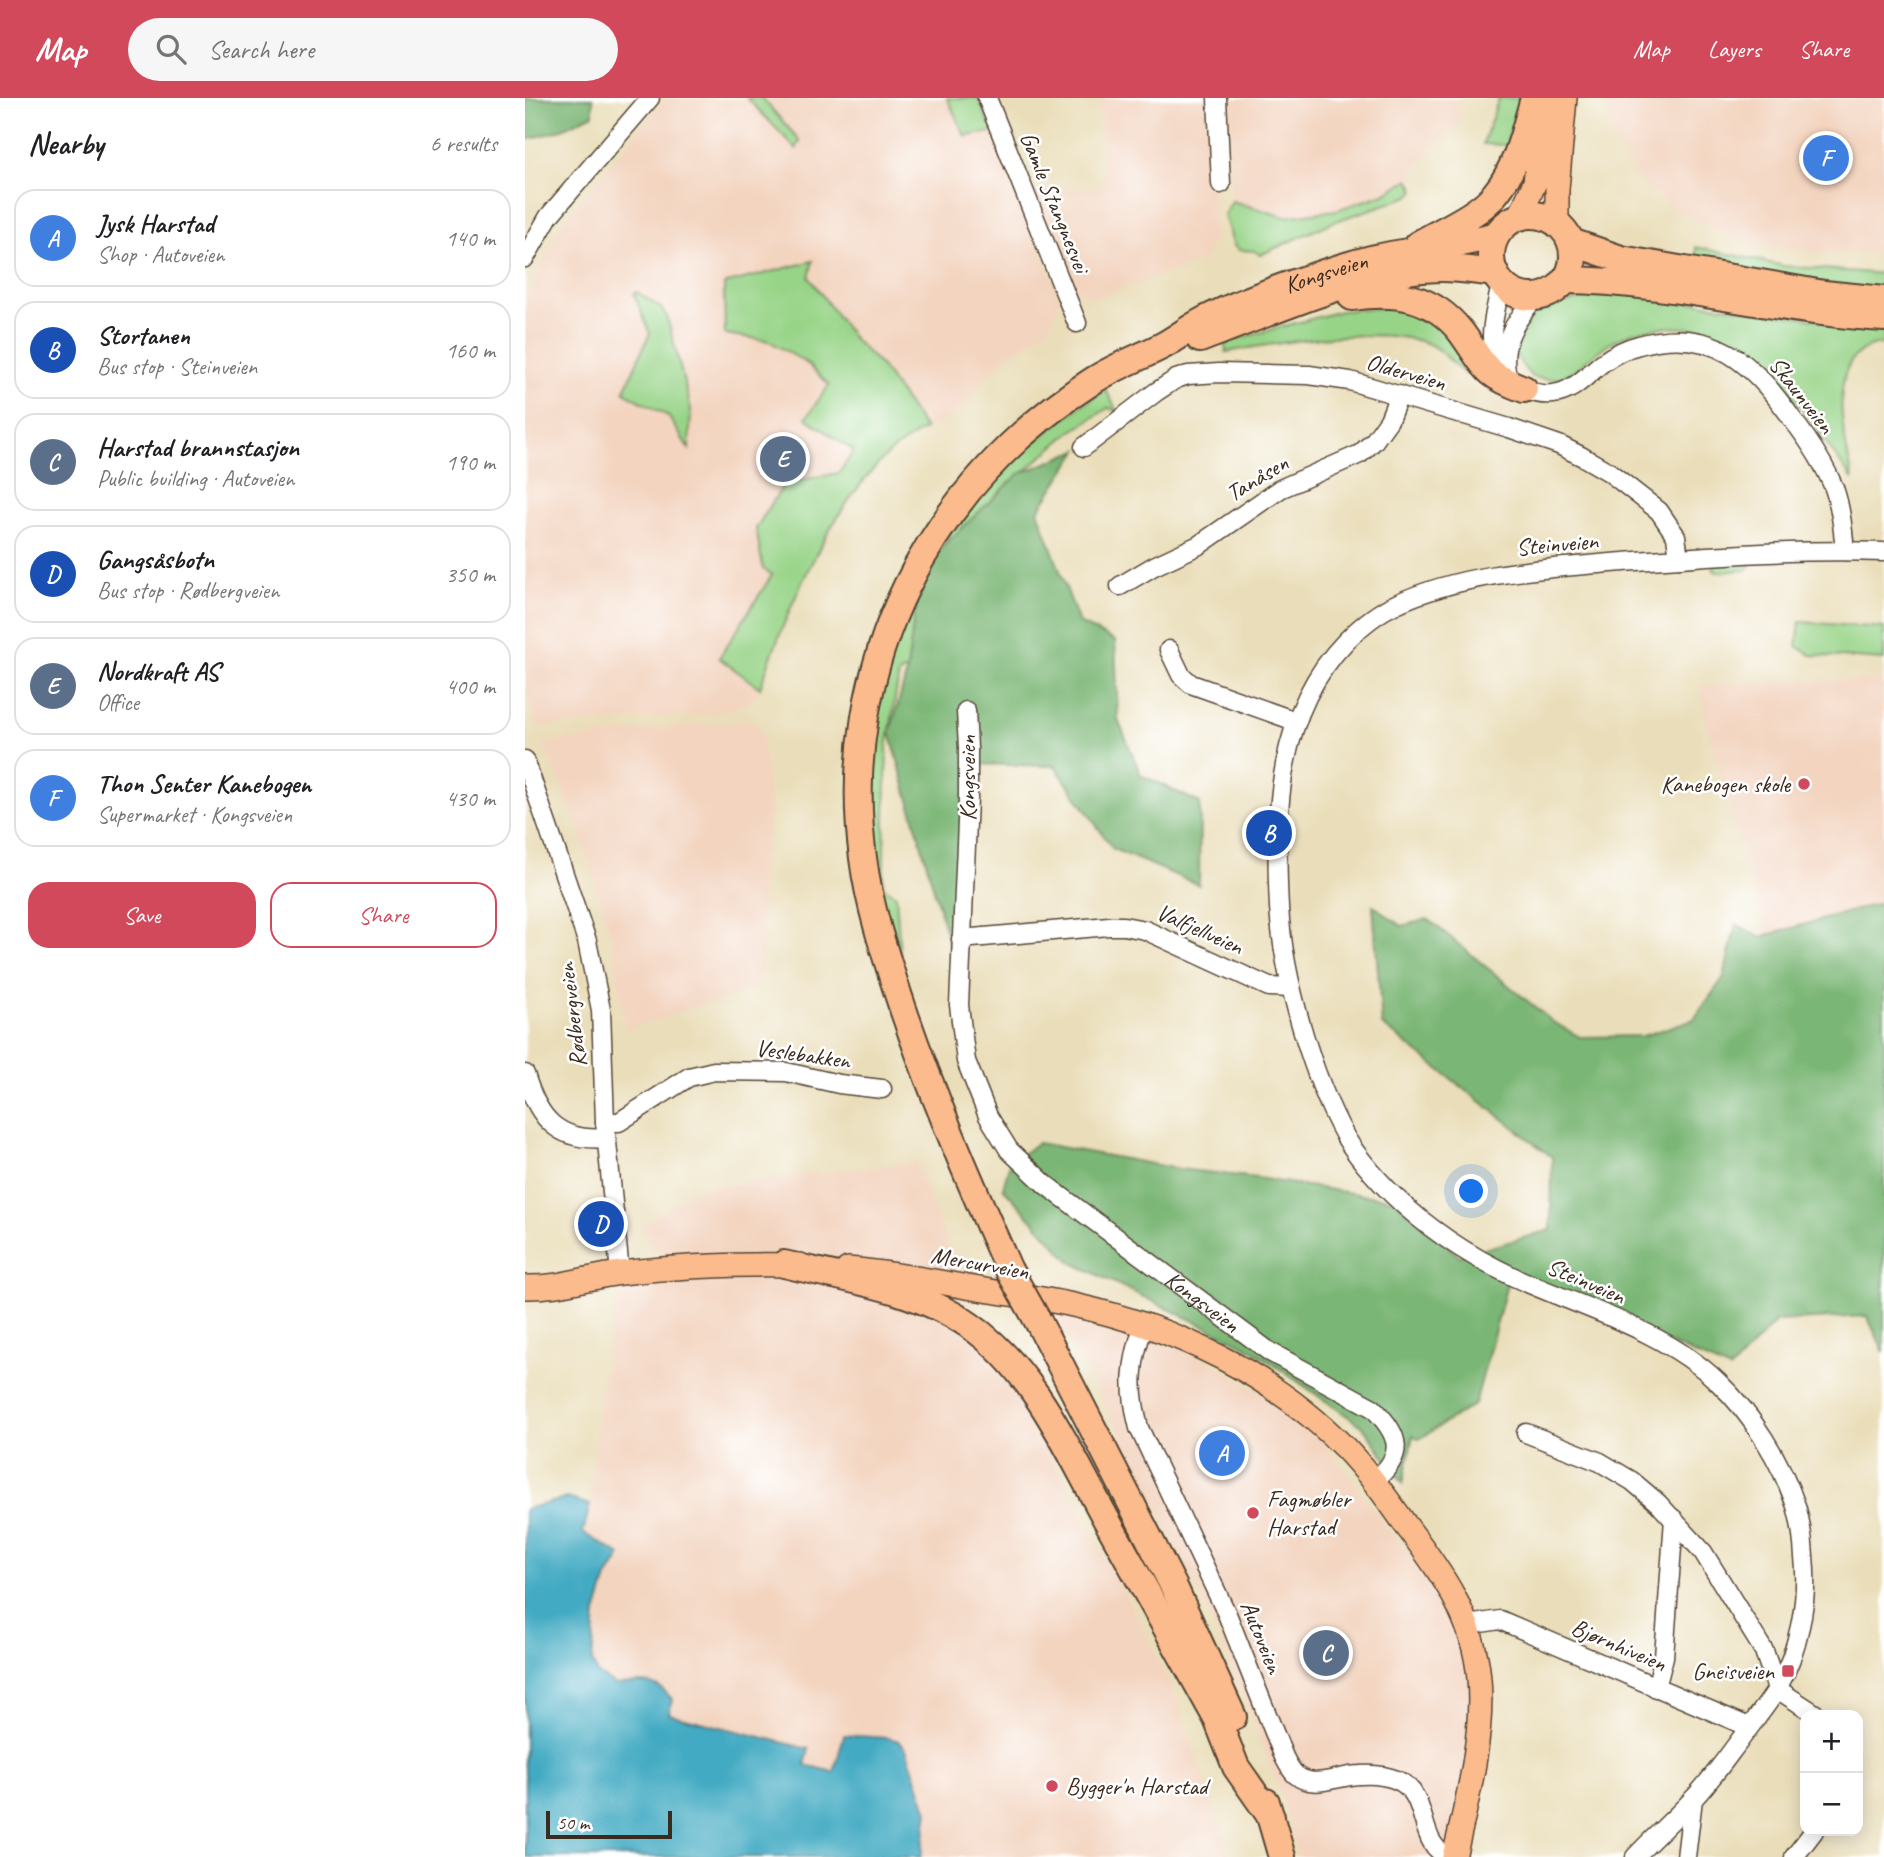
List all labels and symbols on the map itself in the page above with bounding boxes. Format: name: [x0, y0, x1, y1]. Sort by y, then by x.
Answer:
street label: Gamle Stangnesvei: [1013, 127, 1098, 280]
pin: F: [1803, 132, 1849, 184]
street label: Kongsveien: [1280, 245, 1371, 300]
street label: Olderveien: [1363, 346, 1449, 398]
street label: Skaunveien: [1763, 350, 1842, 441]
pin: E: [760, 433, 806, 485]
street label: Tanåsen: [1220, 448, 1294, 508]
street label: Steinveien: [1515, 525, 1600, 563]
street label: Kongsveien: [952, 735, 982, 821]
place label: Kanebogen skole: [1661, 769, 1792, 799]
marker: Kanebogen skole: [1796, 776, 1812, 792]
pin: B: [1246, 807, 1292, 859]
street label: Valfjellveien: [1152, 897, 1249, 962]
street label: Rødbergveien: [551, 960, 593, 1069]
street label: Veslebakken: [754, 1033, 853, 1076]
your location: [1454, 1174, 1488, 1208]
pin: D: [578, 1198, 624, 1250]
street label: Mercurveien: [929, 1240, 1031, 1286]
street label: Steinveien: [1542, 1251, 1631, 1311]
street label: Kongsveien: [1159, 1264, 1246, 1339]
pin: A: [1199, 1427, 1245, 1479]
place label: Fagmøbler Harstad: [1267, 1484, 1353, 1542]
marker: Fagmøbler Harstad: [1245, 1505, 1261, 1521]
street label: Autoveien: [1234, 1596, 1291, 1679]
street label: Bjørnhiveien: [1567, 1612, 1671, 1678]
pin: C: [1303, 1627, 1349, 1679]
place label: Gneisveien: [1692, 1656, 1775, 1686]
marker: Gneisveien: [1780, 1663, 1796, 1679]
place label: Bygger'n Harstad: [1066, 1771, 1211, 1801]
marker: Bygger'n Harstad: [1044, 1778, 1060, 1794]
scale bar: [546, 1808, 672, 1840]

